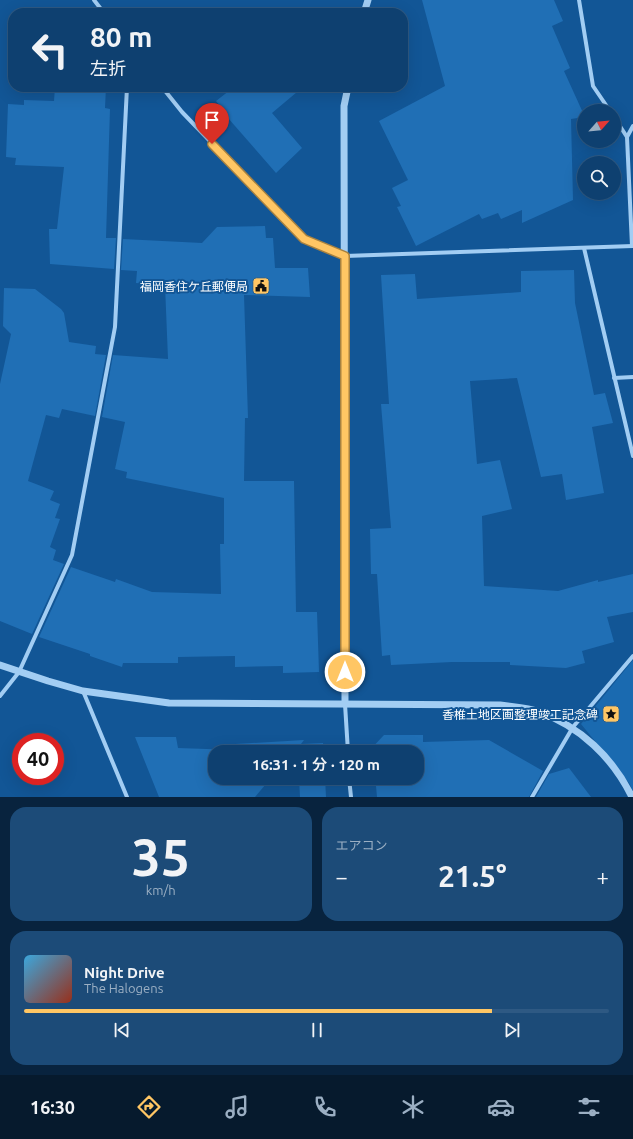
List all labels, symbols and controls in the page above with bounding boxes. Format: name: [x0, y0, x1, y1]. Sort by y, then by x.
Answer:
text: 80 m: [90, 21, 152, 52]
icon: left: [24, 24, 76, 76]
text: 左折: [90, 58, 126, 78]
pin: [195, 103, 229, 144]
north arrow: [577, 104, 621, 148]
map controls: [577, 104, 621, 200]
icon: arrive: [201, 109, 223, 131]
button: search: [577, 156, 621, 200]
public building icon: 福岡香住ケ丘郵便局: [251, 276, 271, 296]
place label: 福岡香住ケ丘郵便局: [140, 280, 248, 293]
position arrow: [324, 651, 366, 693]
place icon: 香椎土地区画整理竣工記念碑: [601, 704, 621, 724]
place label: 香椎土地区画整理竣工記念碑: [442, 708, 598, 721]
speed limit sign: 40: [12, 733, 64, 785]
text: 16:31 · 1 分 · 120 m: [252, 756, 380, 773]
text: 35: [131, 828, 190, 886]
text: エアコン: [336, 838, 388, 852]
text: 21.5°: [438, 859, 507, 893]
text: −: [336, 864, 348, 889]
text: +: [597, 864, 609, 889]
text: km/h: [146, 883, 176, 897]
text: Night Drive: [84, 964, 165, 981]
text: The Halogens: [84, 981, 163, 995]
icon: previous: [111, 1019, 133, 1041]
icon: pause: [306, 1019, 328, 1041]
icon: next: [501, 1019, 523, 1041]
icon: directions: [135, 1093, 163, 1121]
icon: music: [223, 1093, 251, 1121]
icon: phone: [311, 1093, 339, 1121]
icon: climate: [399, 1093, 427, 1121]
icon: car: [487, 1093, 515, 1121]
icon: filters: [575, 1093, 603, 1121]
text: 16:30: [30, 1097, 75, 1117]

